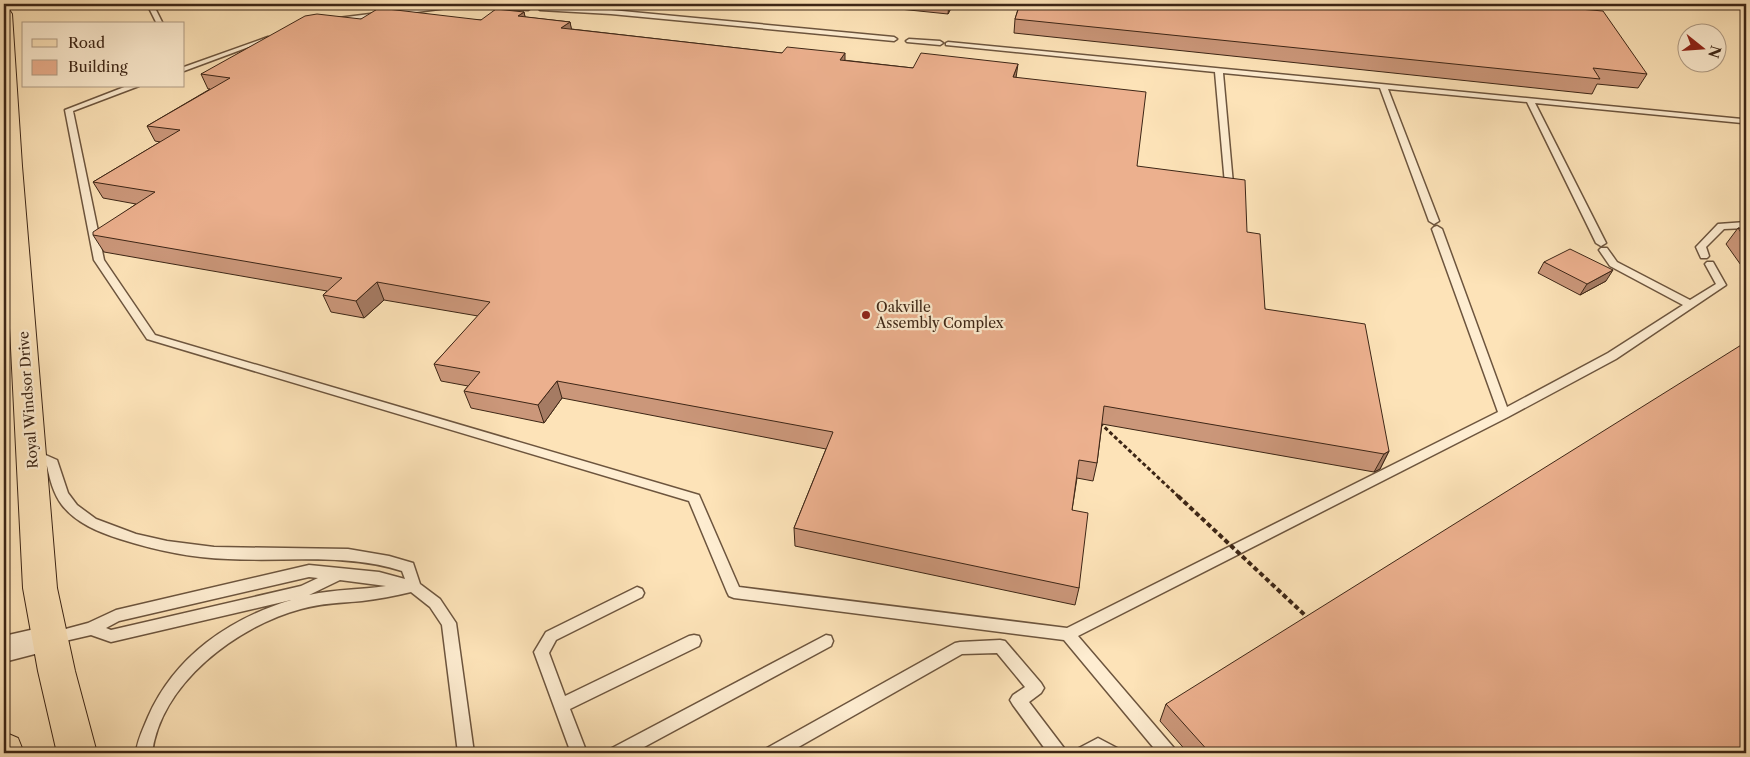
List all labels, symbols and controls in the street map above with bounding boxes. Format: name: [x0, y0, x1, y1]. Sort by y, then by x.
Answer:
legend: [22, 22, 185, 88]
north arrow: [1678, 22, 1728, 72]
text: Road: [68, 33, 105, 52]
text: N: [1704, 43, 1725, 60]
text: Building: [68, 57, 128, 76]
place label: Oakville Assembly Complex: [875, 298, 1004, 332]
marker: Oakville Assembly Complex: [860, 309, 872, 321]
street label: Royal Windsor Drive: [14, 331, 42, 469]

